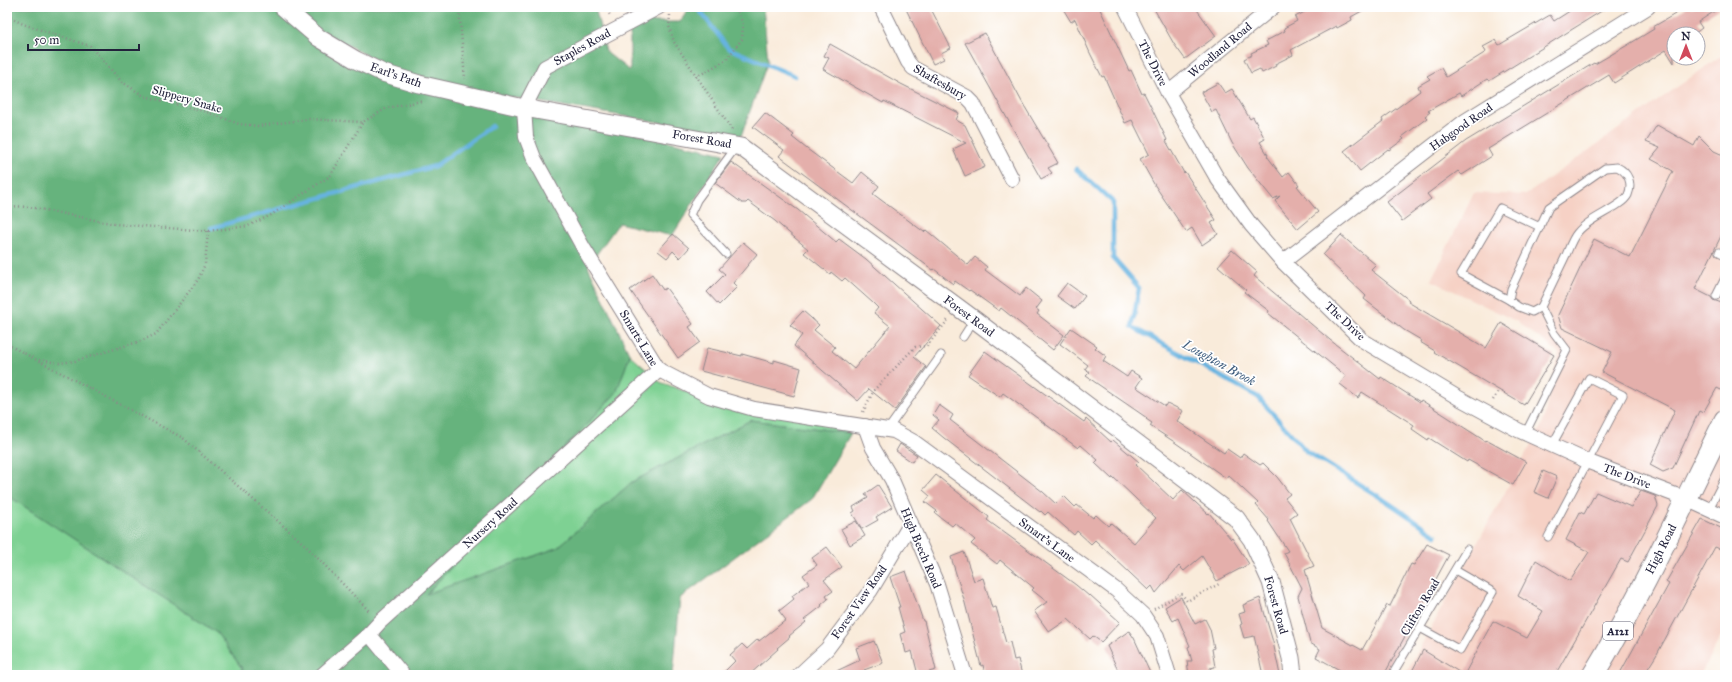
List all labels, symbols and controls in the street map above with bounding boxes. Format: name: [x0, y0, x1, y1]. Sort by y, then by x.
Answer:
street label: Woodland Road: [1186, 20, 1254, 80]
scale bar: [28, 26, 139, 52]
street label: Staples Road: [551, 26, 613, 68]
north arrow: [1666, 26, 1706, 66]
text: N: [1681, 30, 1691, 43]
text: 50 m: [34, 33, 59, 47]
street label: The Drive: [1135, 37, 1171, 89]
street label: Earl's Path: [368, 60, 424, 90]
street label: Shaftesbury: [911, 61, 969, 103]
street label: Slippery Snake: [150, 82, 224, 116]
street label: Habgood Road: [1427, 100, 1496, 155]
street label: Forest Road: [671, 127, 733, 151]
street label: Forest Road: [941, 292, 997, 340]
street label: The Drive: [1322, 299, 1368, 343]
street label: Smarts Lane: [617, 307, 661, 369]
water label: Loughton Brook: [1179, 336, 1258, 390]
street label: The Drive: [1601, 460, 1653, 492]
street label: Nursery Road: [460, 495, 520, 551]
street label: High Beech Road: [897, 506, 944, 591]
street label: Smart's Lane: [1016, 515, 1078, 565]
street label: High Road: [1642, 522, 1680, 577]
street label: Forest View Road: [828, 562, 890, 642]
street label: Forest Road: [1261, 574, 1291, 636]
street label: Clifton Road: [1398, 576, 1442, 638]
road number: A121: [1603, 622, 1633, 640]

